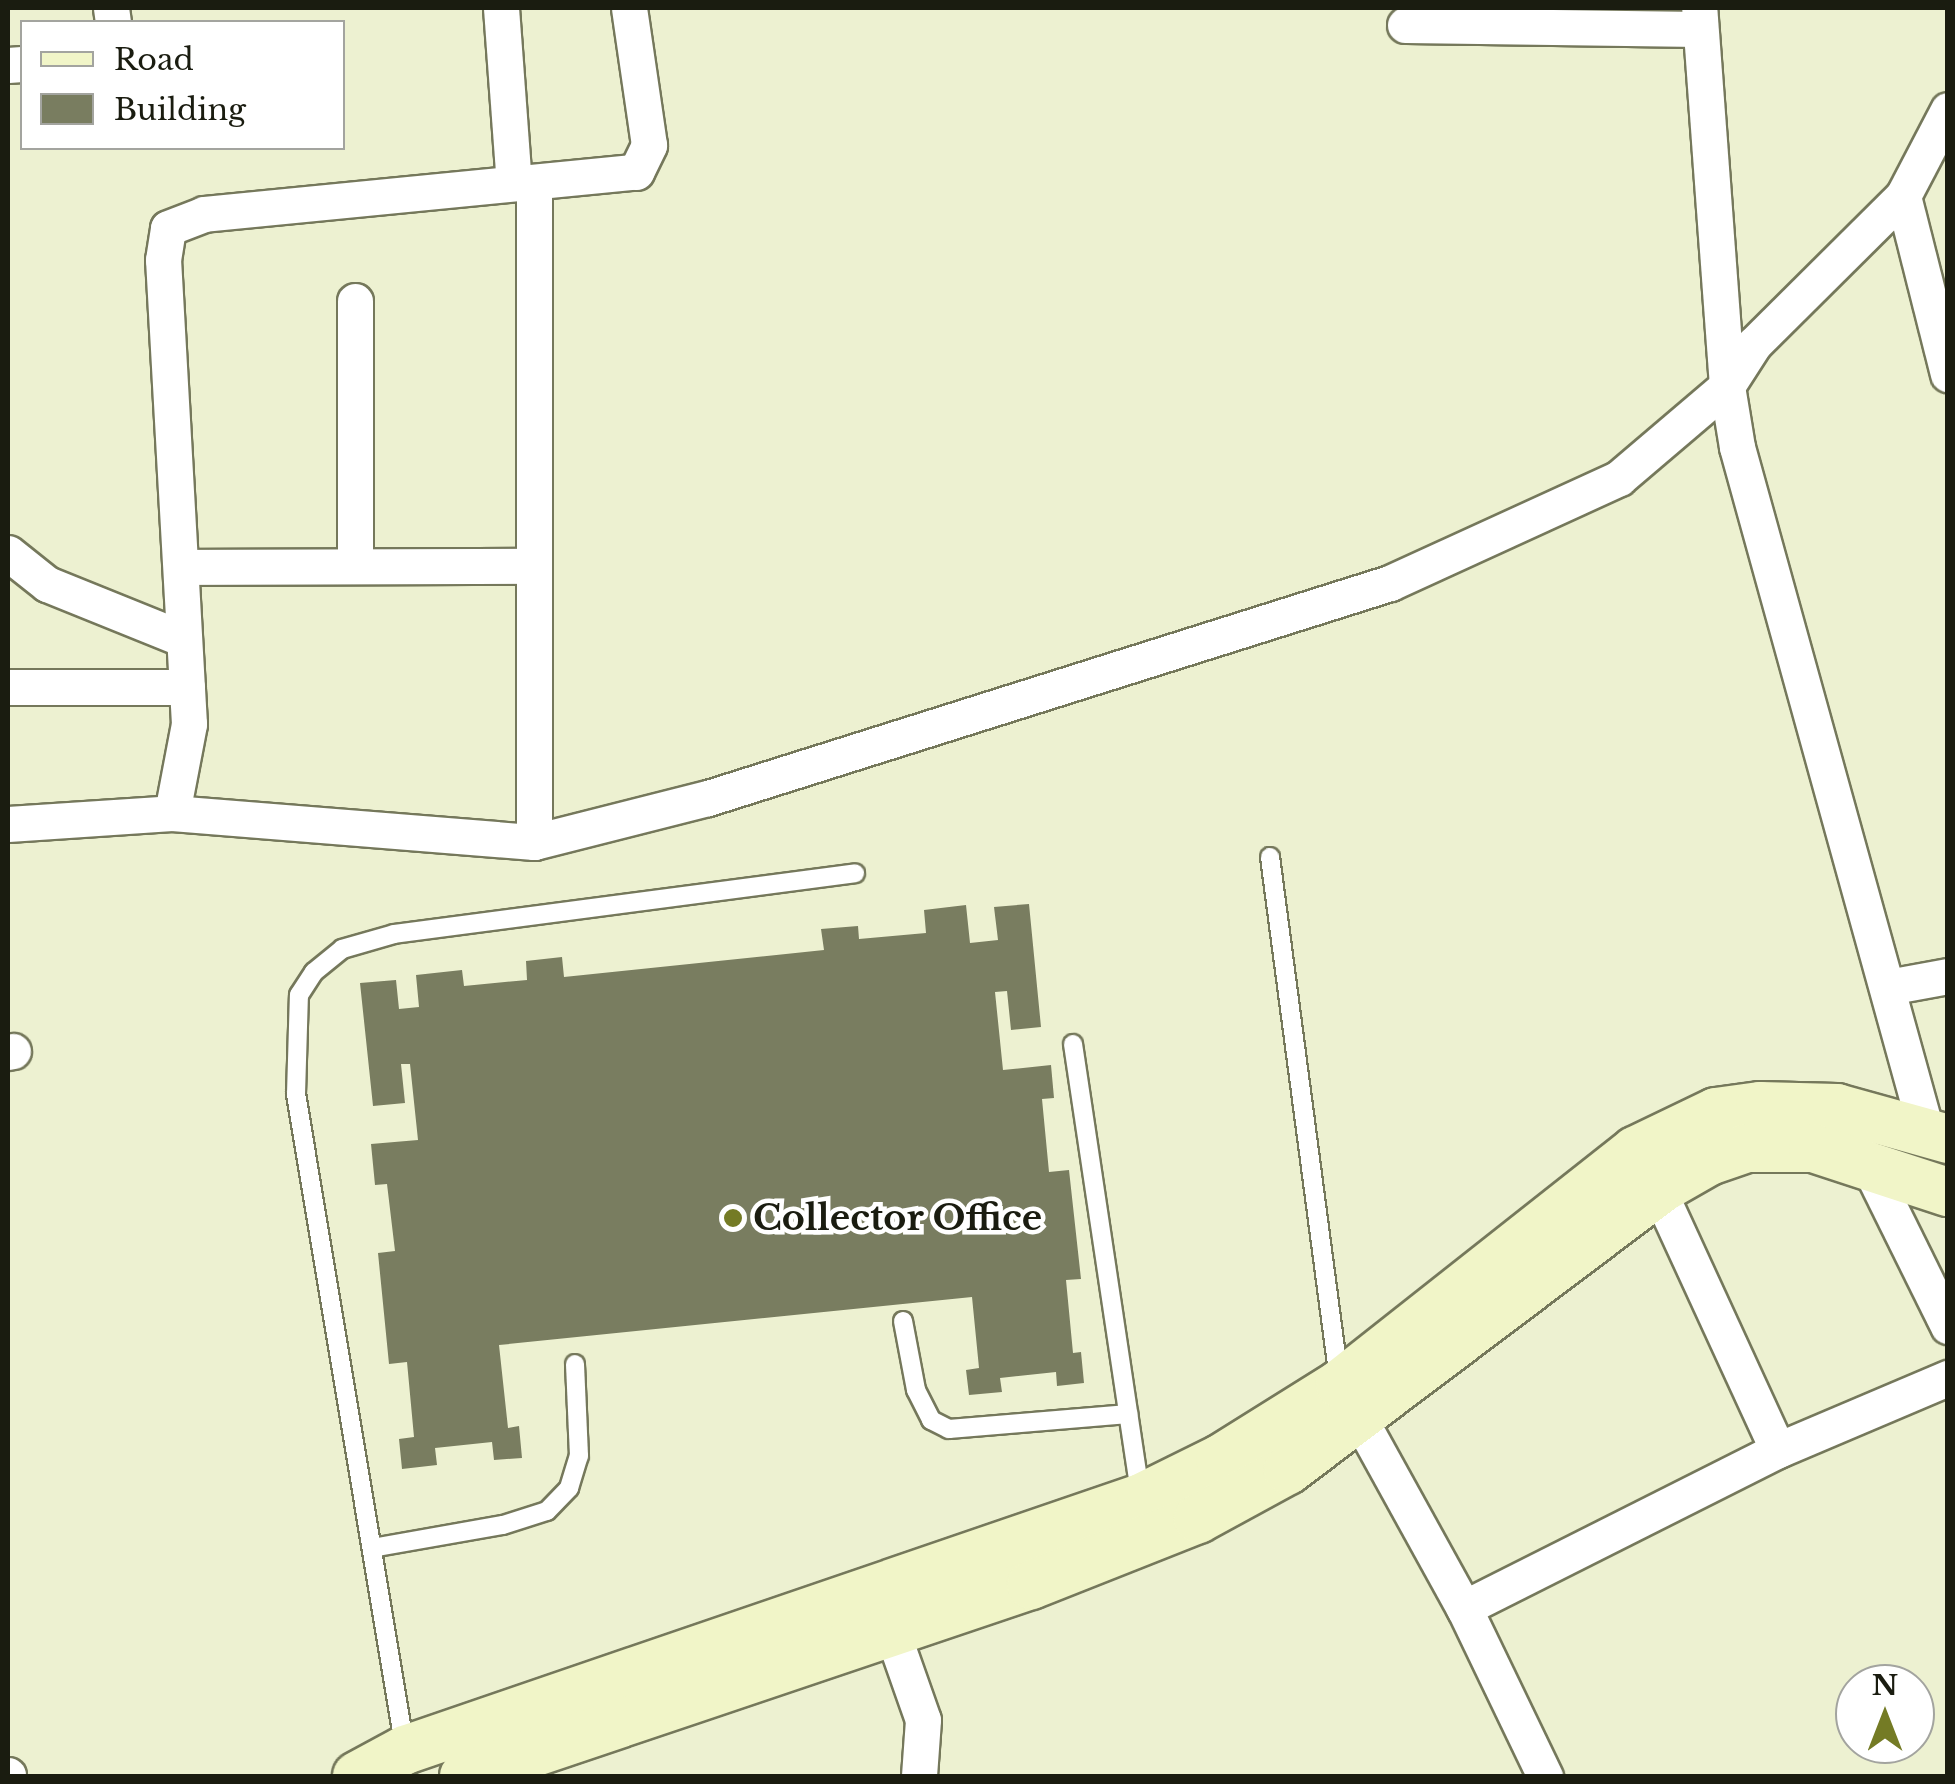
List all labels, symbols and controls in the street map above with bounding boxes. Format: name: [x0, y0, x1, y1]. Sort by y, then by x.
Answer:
legend: [20, 20, 345, 150]
text: Road: [114, 41, 194, 78]
text: Building: [114, 91, 246, 128]
place label: Collector Office: [753, 1197, 1043, 1239]
marker: Collector Office: [722, 1207, 744, 1229]
north arrow: [1835, 1664, 1935, 1764]
text: N: [1872, 1668, 1898, 1703]

